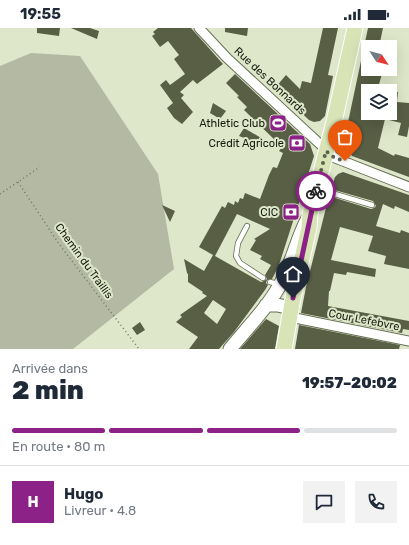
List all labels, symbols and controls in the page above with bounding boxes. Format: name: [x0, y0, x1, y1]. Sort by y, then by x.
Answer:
text: 19:55: [20, 5, 61, 23]
north arrow: [361, 40, 397, 76]
map controls: [361, 40, 397, 120]
street label: Rue des Bonnards: [232, 45, 309, 118]
button: layers: [361, 84, 397, 120]
sports icon: Athletic Club: [268, 113, 288, 133]
place label: Athletic Club: [199, 117, 265, 130]
pin: [328, 120, 362, 161]
icon: bag: [334, 126, 356, 148]
bank icon: Crédit Agricole: [287, 133, 307, 153]
place label: Crédit Agricole: [209, 137, 284, 150]
courier: [296, 171, 336, 211]
icon: bike: [305, 180, 327, 202]
bank icon: CIC: [281, 202, 301, 222]
place label: CIC: [260, 206, 278, 219]
street label: Chemin du Traillis: [52, 221, 116, 301]
pin: [276, 257, 310, 298]
icon: home: [282, 263, 304, 285]
street label: Cour Lefebvre: [327, 307, 401, 333]
text: Arrivée dans: [12, 361, 88, 376]
text: 19:57–20:02: [302, 374, 397, 392]
text: 2 min: [12, 375, 84, 406]
text: En route · 80 m: [12, 439, 105, 454]
button: chat: [303, 481, 345, 523]
button: phone: [355, 481, 397, 523]
text: Hugo: [64, 485, 103, 503]
text: H: [27, 493, 39, 511]
text: Livreur · 4.8: [64, 503, 136, 518]

